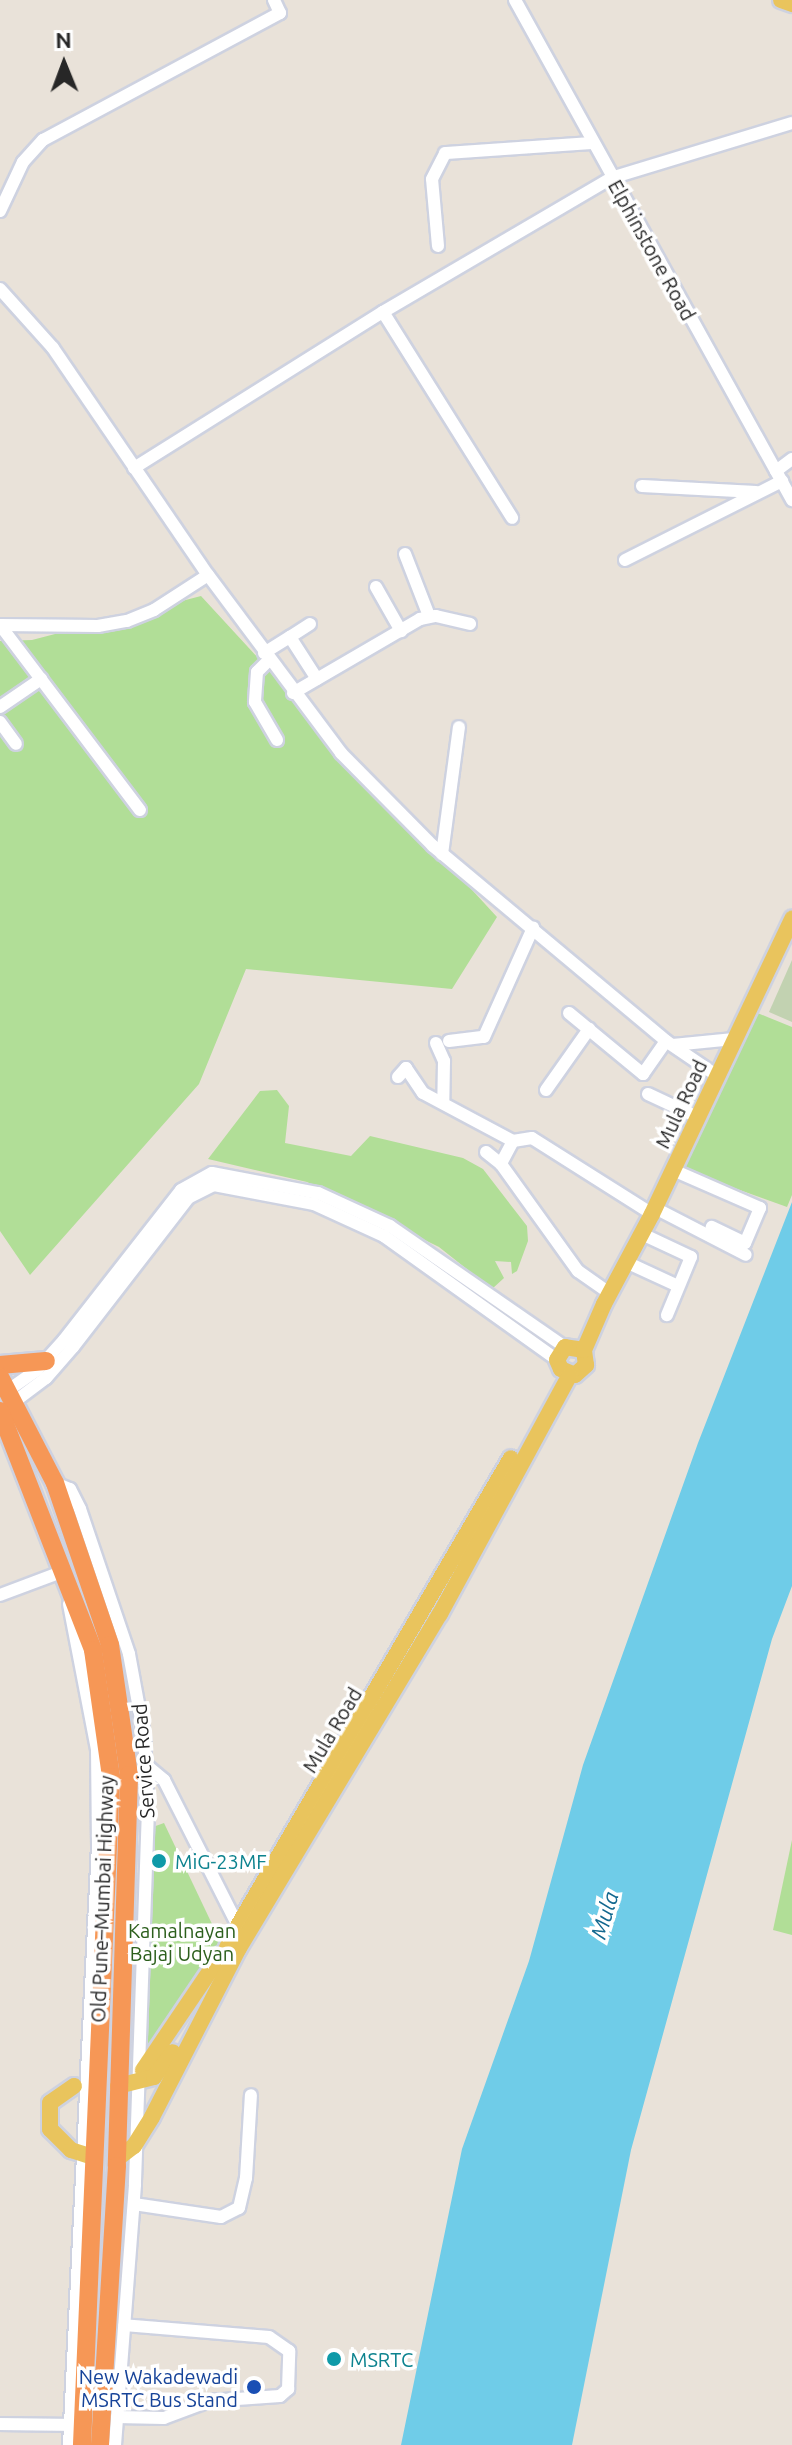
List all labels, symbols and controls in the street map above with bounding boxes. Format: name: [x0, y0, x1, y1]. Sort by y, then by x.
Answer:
north arrow: [24, 24, 104, 104]
text: N: [55, 27, 72, 52]
street label: Elphinstone Road: [603, 175, 701, 325]
street label: Mula Road: [650, 1056, 712, 1152]
street label: Mula Road: [297, 1683, 367, 1777]
street label: Service Road: [127, 1703, 159, 1819]
street label: Old Pune–Mumbai Highway: [86, 1775, 118, 2023]
place label: MiG-23MF: [175, 1849, 267, 1873]
marker: MiG-23MF: [150, 1852, 168, 1870]
water label: Mula: [584, 1888, 624, 1942]
park label: Kamalnayan Bajaj Udyan: [128, 1919, 236, 1966]
place label: MSRTC: [350, 2347, 413, 2371]
marker: MSRTC: [325, 2350, 343, 2368]
place label: New Wakadewadi MSRTC Bus Stand: [79, 2364, 238, 2411]
marker: New Wakadewadi MSRTC Bus Stand: [245, 2378, 263, 2396]

